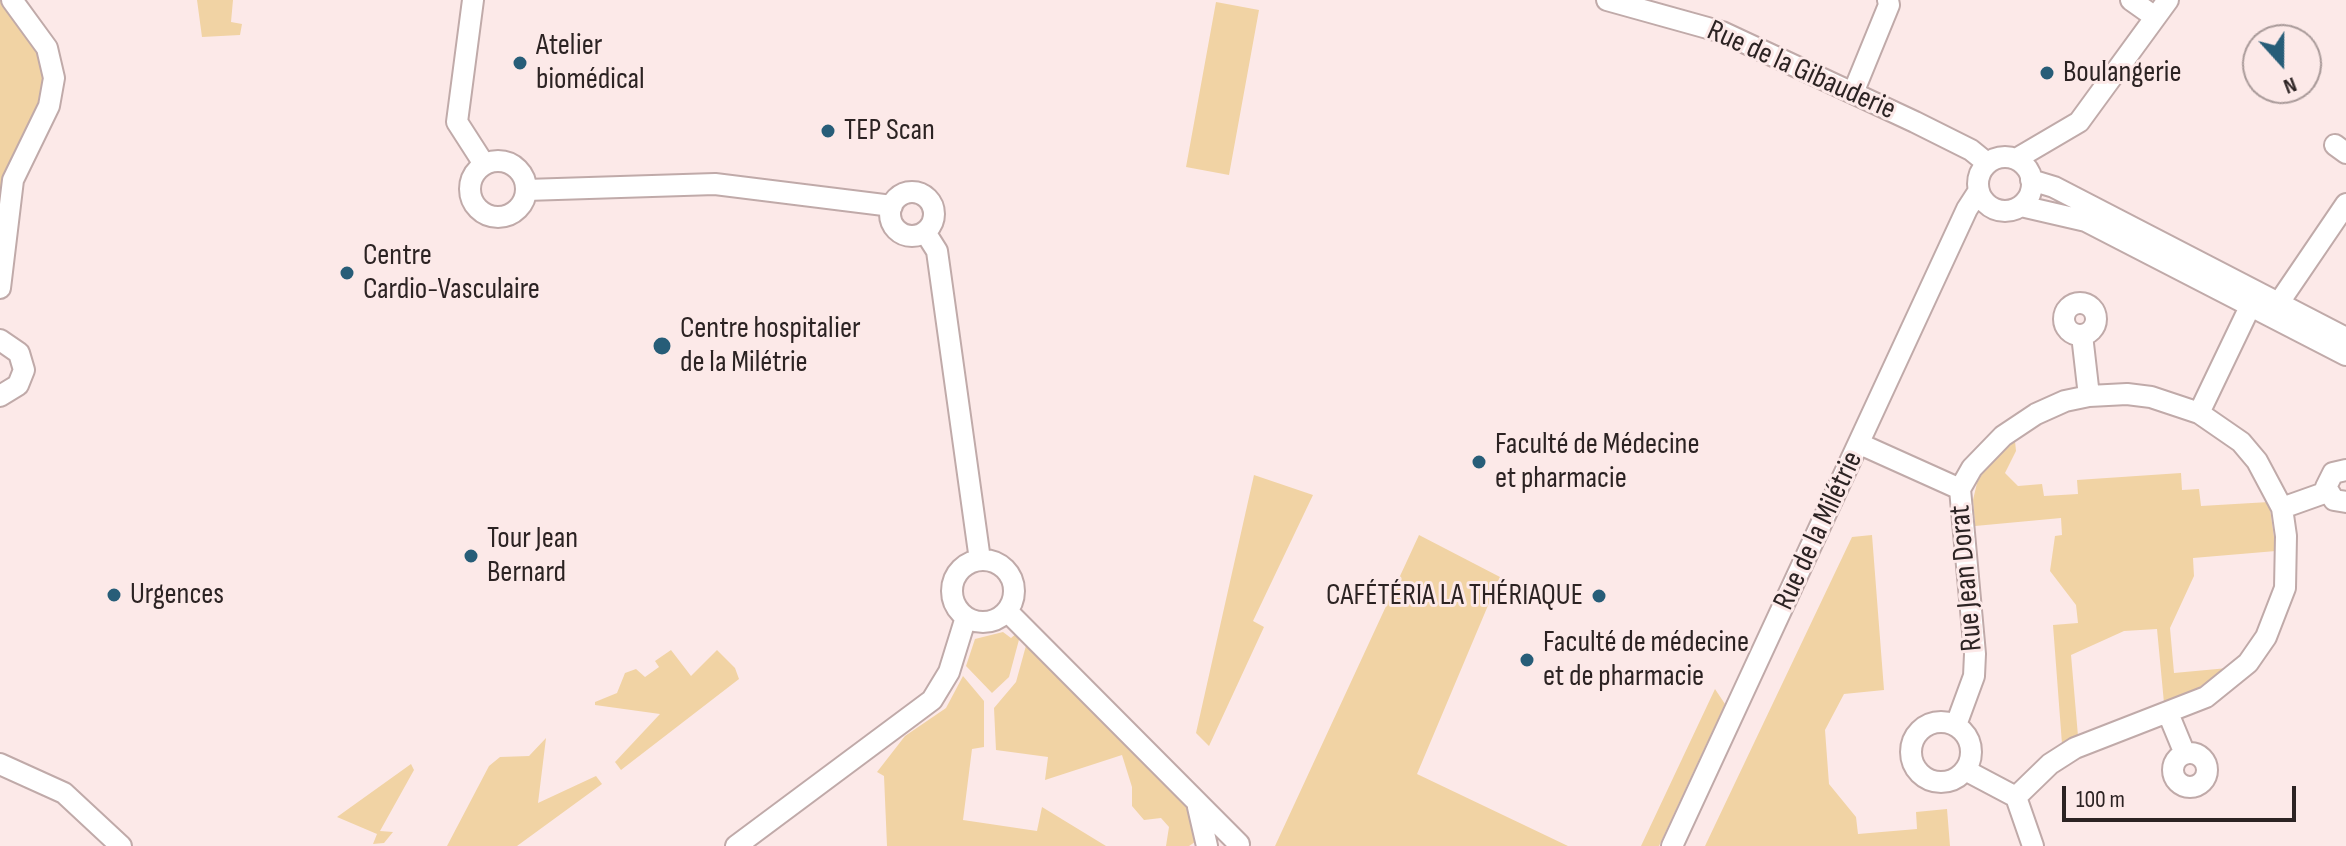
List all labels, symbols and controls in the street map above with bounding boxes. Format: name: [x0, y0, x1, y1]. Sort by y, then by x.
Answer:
street label: Rue de la Gibauderie: [1701, 13, 1901, 129]
north arrow: [2242, 24, 2322, 104]
place label: Atelier biomédical: [536, 28, 645, 98]
marker: Atelier biomédical: [511, 54, 529, 72]
place label: Boulangerie: [2063, 55, 2181, 91]
marker: Boulangerie: [2038, 64, 2056, 82]
text: N: [2280, 70, 2300, 100]
place label: TEP Scan: [844, 113, 935, 149]
marker: TEP Scan: [819, 122, 837, 140]
place label: Centre Cardio-Vasculaire: [363, 238, 540, 308]
marker: Centre Cardio-Vasculaire: [338, 264, 356, 282]
place label: Centre hospitalier de la Milétrie: [680, 311, 861, 382]
marker: Centre hospitalier de la Milétrie: [651, 335, 673, 357]
place label: Faculté de Médecine et pharmacie: [1495, 427, 1700, 498]
street label: Rue de la Milétrie: [1767, 446, 1871, 616]
marker: Faculté de Médecine et pharmacie: [1470, 453, 1488, 471]
street label: Rue Jean Dorat: [1943, 503, 1991, 653]
place label: Tour Jean Bernard: [487, 521, 578, 592]
marker: Tour Jean Bernard: [462, 547, 480, 565]
place label: Urgences: [130, 577, 224, 613]
place label: CAFÉTÉRIA LA THÉRIAQUE: [1326, 578, 1583, 614]
marker: Urgences: [105, 586, 123, 604]
marker: CAFÉTÉRIA LA THÉRIAQUE: [1590, 587, 1608, 605]
place label: Faculté de médecine et de pharmacie: [1543, 625, 1749, 696]
marker: Faculté de médecine et de pharmacie: [1518, 651, 1536, 669]
scale bar: [2066, 770, 2300, 820]
text: 100 m: [2076, 785, 2125, 814]

